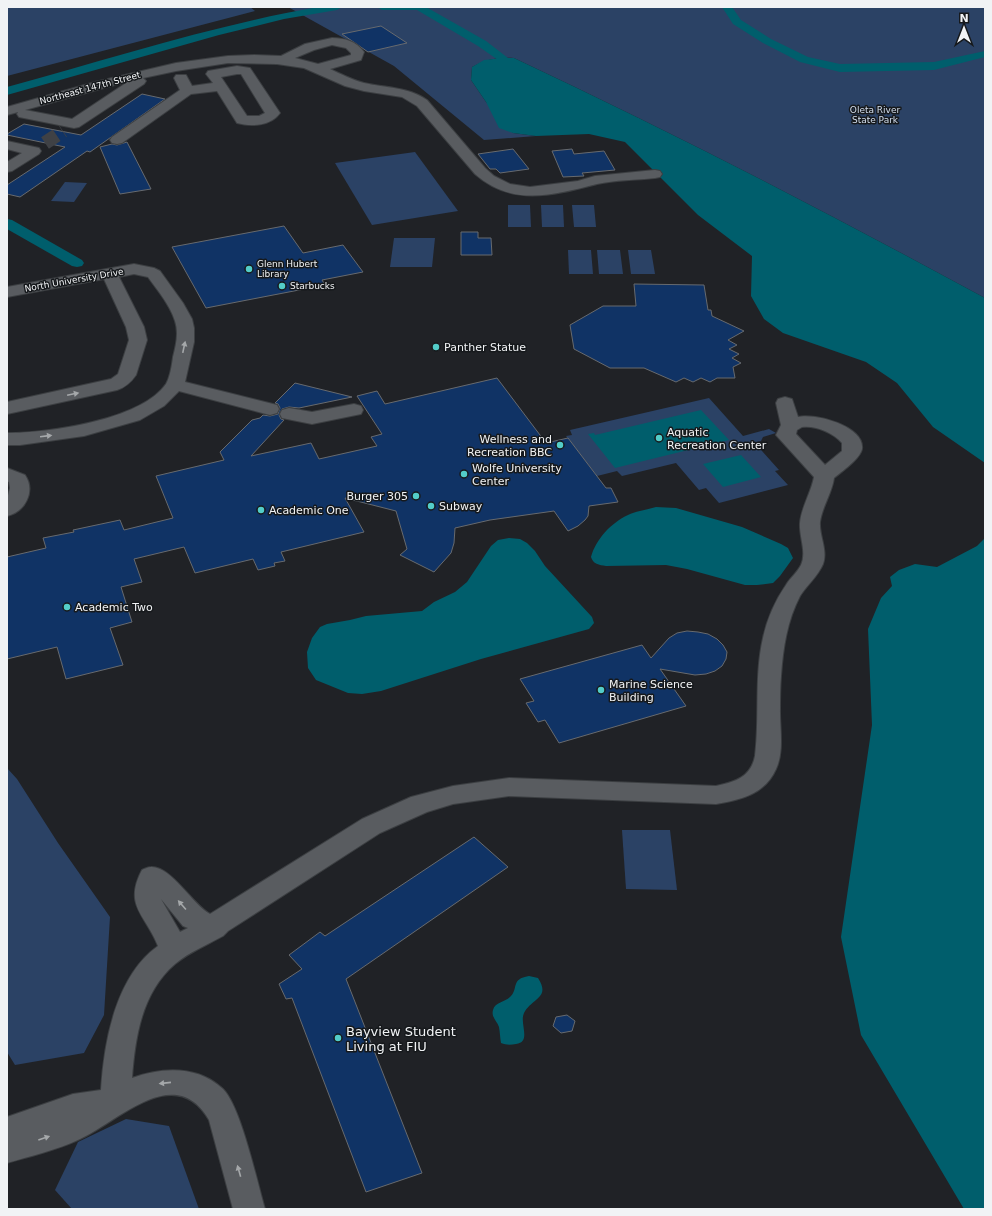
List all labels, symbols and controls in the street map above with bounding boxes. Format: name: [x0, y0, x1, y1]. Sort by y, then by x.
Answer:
north arrow: [944, 8, 984, 48]
text: N: [959, 12, 969, 25]
street label: Northeast 147th Street: [39, 70, 142, 106]
park label: Oleta River State Park: [850, 105, 900, 125]
place label: Glenn Hubert Library: [257, 259, 318, 279]
marker: Glenn Hubert Library: [244, 264, 254, 274]
street label: North University Drive: [24, 266, 125, 294]
marker: Starbucks: [277, 281, 287, 291]
place label: Starbucks: [290, 281, 335, 291]
one-way arrow: [181, 341, 187, 353]
place label: Panther Statue: [444, 341, 526, 354]
marker: Panther Statue: [431, 342, 441, 352]
one-way arrow: [66, 391, 79, 397]
place label: Aquatic Recreation Center: [667, 426, 767, 452]
one-way arrow: [40, 433, 52, 439]
place label: Wellness and Recreation BBC: [467, 433, 552, 459]
marker: Aquatic Recreation Center: [654, 433, 664, 443]
marker: Wellness and Recreation BBC: [555, 440, 565, 450]
place label: Wolfe University Center: [472, 462, 562, 488]
marker: Wolfe University Center: [459, 469, 469, 479]
place label: Burger 305: [346, 490, 408, 503]
marker: Burger 305: [411, 491, 421, 501]
place label: Subway: [439, 500, 483, 513]
marker: Subway: [426, 501, 436, 511]
place label: Academic One: [269, 504, 349, 517]
marker: Academic One: [256, 505, 266, 515]
place label: Academic Two: [75, 601, 153, 614]
marker: Academic Two: [62, 602, 72, 612]
place label: Marine Science Building: [609, 678, 693, 704]
marker: Marine Science Building: [596, 685, 606, 695]
one-way arrow: [178, 900, 187, 911]
place label: Bayview Student Living at FIU: [346, 1024, 456, 1054]
marker: Bayview Student Living at FIU: [333, 1033, 343, 1043]
one-way arrow: [159, 1080, 171, 1086]
one-way arrow: [38, 1134, 50, 1140]
one-way arrow: [236, 1165, 242, 1177]

